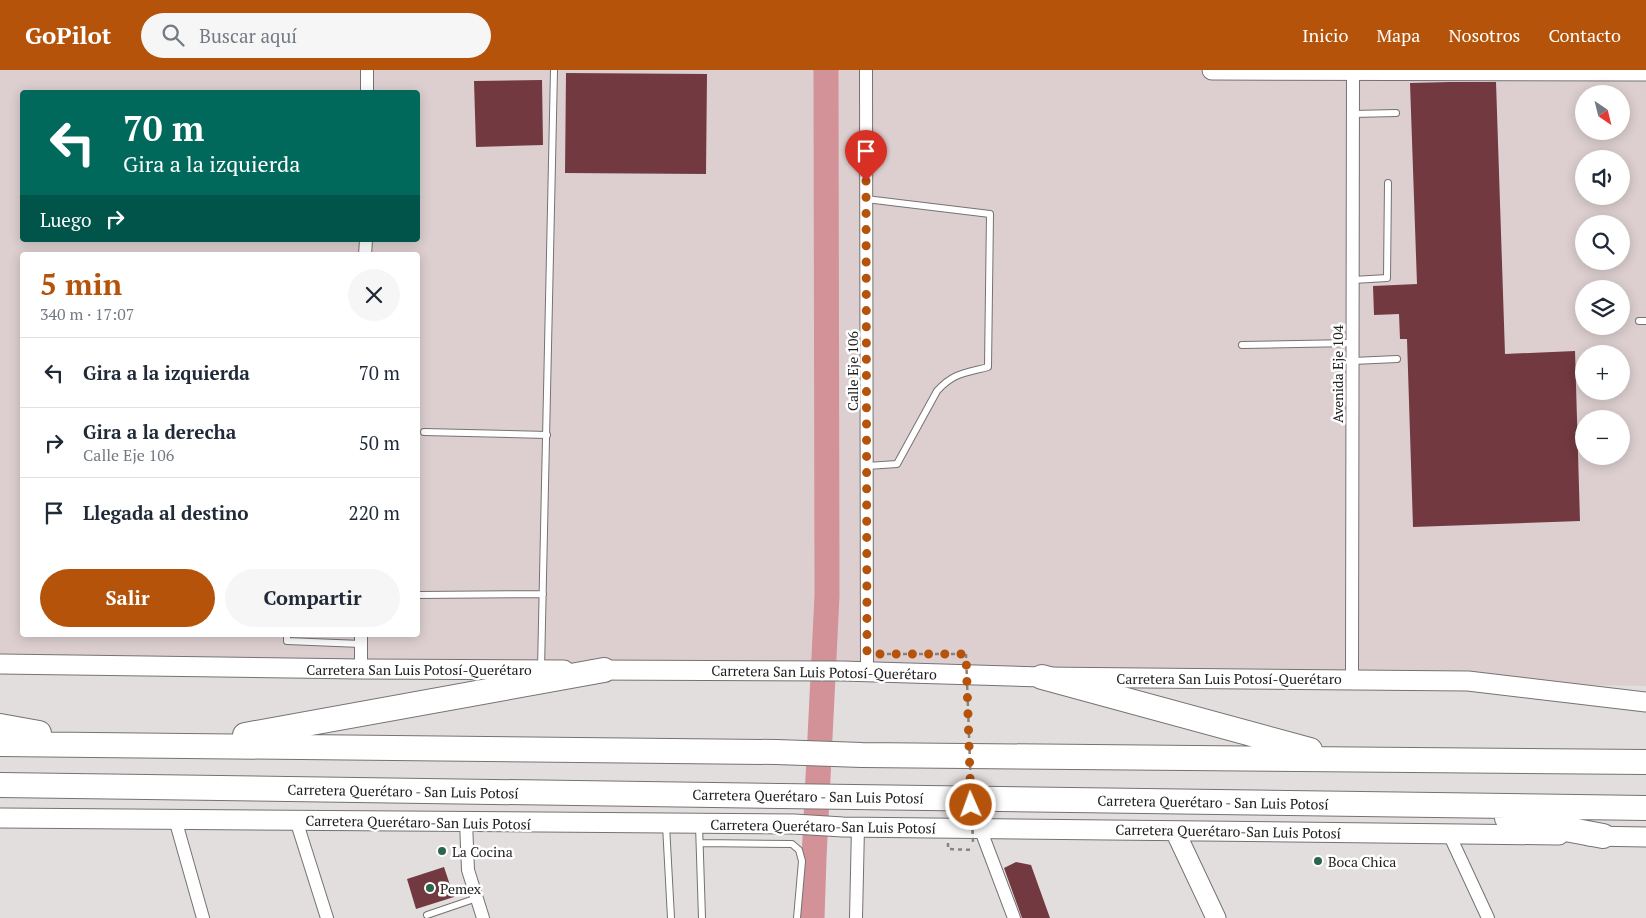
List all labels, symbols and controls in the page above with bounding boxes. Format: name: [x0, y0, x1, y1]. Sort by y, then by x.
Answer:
search box: [141, 13, 491, 58]
text: GoPilot: [25, 19, 111, 51]
icon: search: [159, 21, 187, 49]
text: Buscar aquí: [199, 23, 297, 48]
text: Inicio: [1302, 23, 1348, 47]
text: Mapa: [1376, 23, 1420, 47]
text: Nosotros: [1448, 23, 1520, 47]
text: Contacto: [1548, 23, 1621, 47]
north arrow: [1575, 85, 1630, 140]
map controls: [1575, 85, 1630, 465]
text: 70 m: [123, 105, 204, 151]
icon: left: [40, 110, 105, 175]
pin: [845, 130, 887, 181]
icon: arrive: [852, 137, 880, 165]
text: Gira a la izquierda: [123, 149, 300, 178]
button: sound: [1575, 150, 1630, 205]
icon: right: [101, 205, 129, 233]
text: Luego: [40, 207, 91, 232]
button: search: [1575, 215, 1630, 270]
text: 5 min: [40, 264, 122, 304]
button: close: [348, 269, 400, 321]
button: layers: [1575, 280, 1630, 335]
text: 340 m · 17:07: [40, 303, 134, 325]
street label: Avenida Eje 104: [1328, 324, 1347, 423]
street label: Calle Eje 106: [843, 330, 862, 411]
button: +: [1575, 345, 1630, 400]
icon: left: [40, 359, 68, 387]
text: Gira a la izquierda: [83, 360, 250, 385]
text: 70 m: [359, 360, 400, 385]
button: −: [1575, 410, 1630, 465]
text: Gira a la derecha: [83, 419, 236, 444]
icon: right: [40, 429, 68, 457]
text: 50 m: [359, 430, 400, 455]
text: Calle Eje 106: [83, 444, 174, 466]
icon: arrive: [40, 499, 68, 527]
text: Llegada al destino: [83, 500, 249, 525]
text: 220 m: [349, 500, 400, 525]
button: Salir: [40, 569, 215, 627]
button: Compartir: [225, 569, 400, 627]
street label: Carretera San Luis Potosí-Querétaro: [306, 660, 532, 679]
street label: Carretera San Luis Potosí-Querétaro: [711, 661, 937, 683]
street label: Carretera San Luis Potosí-Querétaro: [1116, 669, 1342, 688]
position arrow: [944, 778, 996, 830]
street label: Carretera Querétaro - San Luis Potosí: [287, 779, 520, 803]
street label: Carretera Querétaro - San Luis Potosí: [692, 784, 925, 808]
street label: Carretera Querétaro - San Luis Potosí: [1097, 790, 1330, 814]
street label: Carretera Querétaro-San Luis Potosí: [305, 811, 532, 833]
street label: Carretera Querétaro-San Luis Potosí: [710, 815, 937, 837]
street label: Carretera Querétaro-San Luis Potosí: [1115, 820, 1342, 842]
place label: La Cocina: [452, 842, 513, 861]
marker: La Cocina: [436, 845, 448, 857]
place label: Boca Chica: [1328, 852, 1396, 871]
marker: Boca Chica: [1312, 855, 1324, 867]
place label: Pemex: [440, 879, 482, 898]
marker: Pemex: [424, 882, 436, 894]

